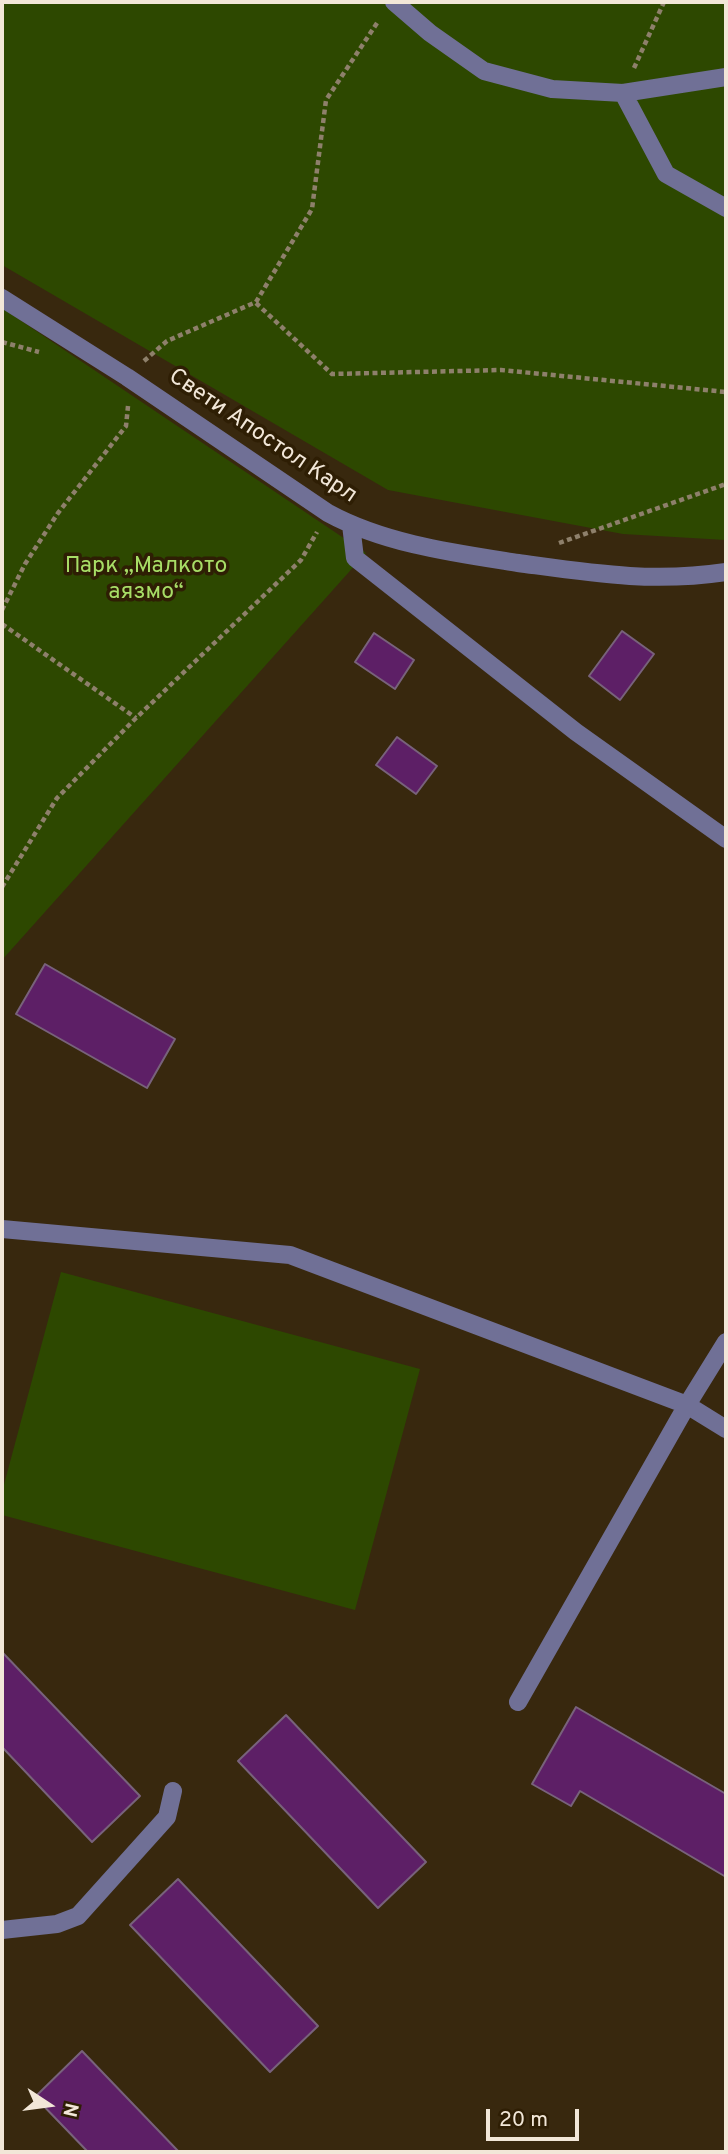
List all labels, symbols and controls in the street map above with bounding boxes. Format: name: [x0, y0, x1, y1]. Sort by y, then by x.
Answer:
street label: Свети Апостол Карл: [163, 364, 361, 510]
park label: Парк „Малкото аязмо“: [65, 553, 227, 607]
north arrow: [14, 2070, 84, 2140]
scale bar: [490, 2094, 583, 2138]
text: N: [56, 2100, 83, 2119]
text: 20 m: [499, 2107, 548, 2134]

